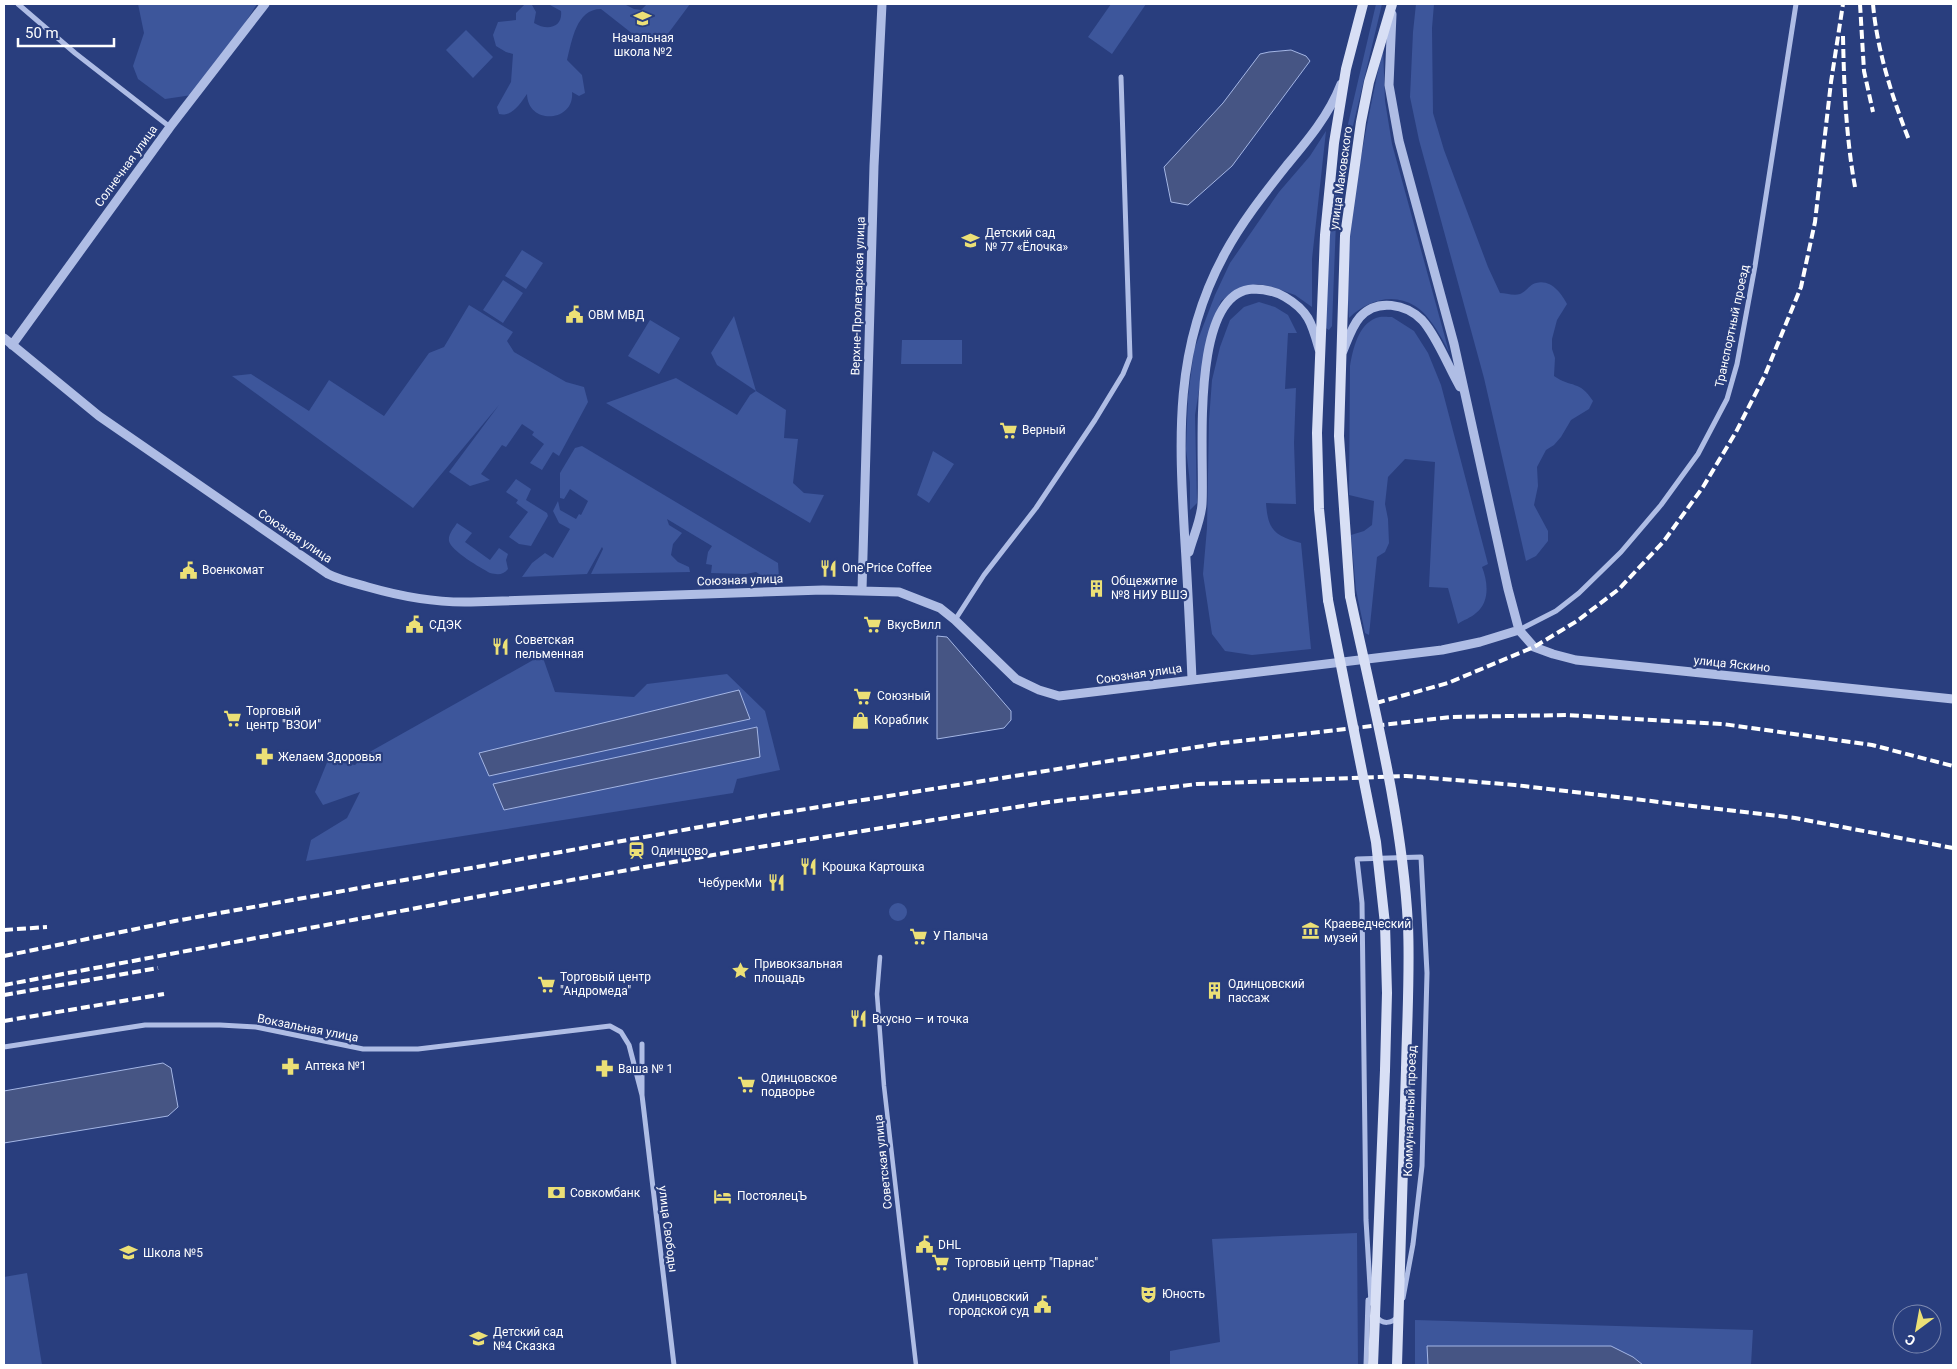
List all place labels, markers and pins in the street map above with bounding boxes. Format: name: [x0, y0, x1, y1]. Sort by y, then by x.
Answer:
school or university icon: Начальная школа №2: [633, 9, 653, 29]
place label: Начальная школа №2: [612, 31, 674, 59]
place label: Детский сад № 77 «Ёлочка»: [985, 226, 1069, 254]
school or university icon: Детский сад № 77 «Ёлочка»: [961, 230, 981, 250]
public building icon: ОВМ МВД: [564, 305, 584, 325]
place label: ОВМ МВД: [588, 308, 644, 322]
supermarket icon: Верный: [998, 420, 1018, 440]
place label: Верный: [1022, 423, 1066, 437]
restaurant icon: One Price Coffee: [818, 558, 838, 578]
public building icon: Военкомат: [178, 560, 198, 580]
place label: One Price Coffee: [842, 561, 932, 575]
place label: Военкомат: [202, 563, 264, 577]
place label: Общежитие №8 НИУ ВШЭ: [1111, 574, 1188, 602]
building icon: Общежитие №8 НИУ ВШЭ: [1087, 578, 1107, 598]
public building icon: СДЭК: [405, 615, 425, 635]
supermarket icon: ВкусВилл: [863, 615, 883, 635]
place label: СДЭК: [429, 618, 462, 632]
place label: ВкусВилл: [887, 618, 941, 632]
place label: Советская пельменная: [515, 633, 584, 661]
restaurant icon: Советская пельменная: [491, 637, 511, 657]
supermarket icon: Союзный: [853, 686, 873, 706]
place label: Союзный: [877, 689, 931, 703]
place label: Торговый центр "ВЗОИ": [246, 704, 321, 732]
supermarket icon: Торговый центр "ВЗОИ": [222, 708, 242, 728]
shop icon: Кораблик: [850, 710, 870, 730]
place label: Кораблик: [874, 713, 929, 727]
pharmacy icon: Желаем Здоровья: [254, 747, 274, 767]
place label: Желаем Здоровья: [278, 750, 382, 764]
station icon: Одинцово: [627, 841, 647, 861]
place label: Одинцово: [651, 844, 708, 858]
restaurant icon: Крошка Картошка: [798, 857, 818, 877]
place label: Крошка Картошка: [822, 860, 924, 874]
restaurant icon: ЧебурекМи: [766, 873, 786, 893]
place label: ЧебурекМи: [698, 876, 762, 890]
place label: Краеведческий музей: [1324, 917, 1411, 945]
museum icon: Краеведческий музей: [1300, 921, 1320, 941]
supermarket icon: У Палыча: [909, 926, 929, 946]
place label: У Палыча: [933, 929, 988, 943]
place label: Привокзальная площадь: [754, 957, 843, 985]
place icon: Привокзальная площадь: [730, 961, 750, 981]
place label: Торговый центр "Андромеда": [560, 970, 651, 998]
supermarket icon: Торговый центр "Андромеда": [536, 974, 556, 994]
place label: Одинцовский пассаж: [1228, 977, 1305, 1005]
building icon: Одинцовский пассаж: [1204, 981, 1224, 1001]
restaurant icon: Вкусно — и точка: [848, 1009, 868, 1029]
place label: Вкусно — и точка: [872, 1012, 969, 1026]
pharmacy icon: Аптека №1: [281, 1056, 301, 1076]
place label: Аптека №1: [305, 1059, 367, 1073]
pharmacy icon: Ваша № 1: [594, 1059, 614, 1079]
place label: Ваша № 1: [618, 1062, 673, 1076]
place label: Одинцовское подворье: [761, 1071, 837, 1099]
supermarket icon: Одинцовское подворье: [737, 1075, 757, 1095]
bank icon: Совкомбанк: [546, 1183, 566, 1203]
place label: Совкомбанк: [570, 1186, 641, 1200]
hotel icon: ПостоялецЪ: [713, 1186, 733, 1206]
place label: ПостоялецЪ: [737, 1189, 807, 1203]
public building icon: DHL: [914, 1235, 934, 1255]
place label: DHL: [938, 1238, 961, 1252]
school or university icon: Школа №5: [119, 1243, 139, 1263]
place label: Школа №5: [143, 1246, 203, 1260]
supermarket icon: Торговый центр "Парнас": [931, 1253, 951, 1273]
place label: Торговый центр "Парнас": [955, 1256, 1098, 1270]
theatre icon: Юность: [1138, 1284, 1158, 1304]
place label: Юность: [1162, 1287, 1205, 1301]
place label: Одинцовский городской суд: [949, 1290, 1029, 1318]
public building icon: Одинцовский городской суд: [1033, 1294, 1053, 1314]
place label: Детский сад №4 Сказка: [493, 1325, 563, 1353]
school or university icon: Детский сад №4 Сказка: [469, 1329, 489, 1349]

